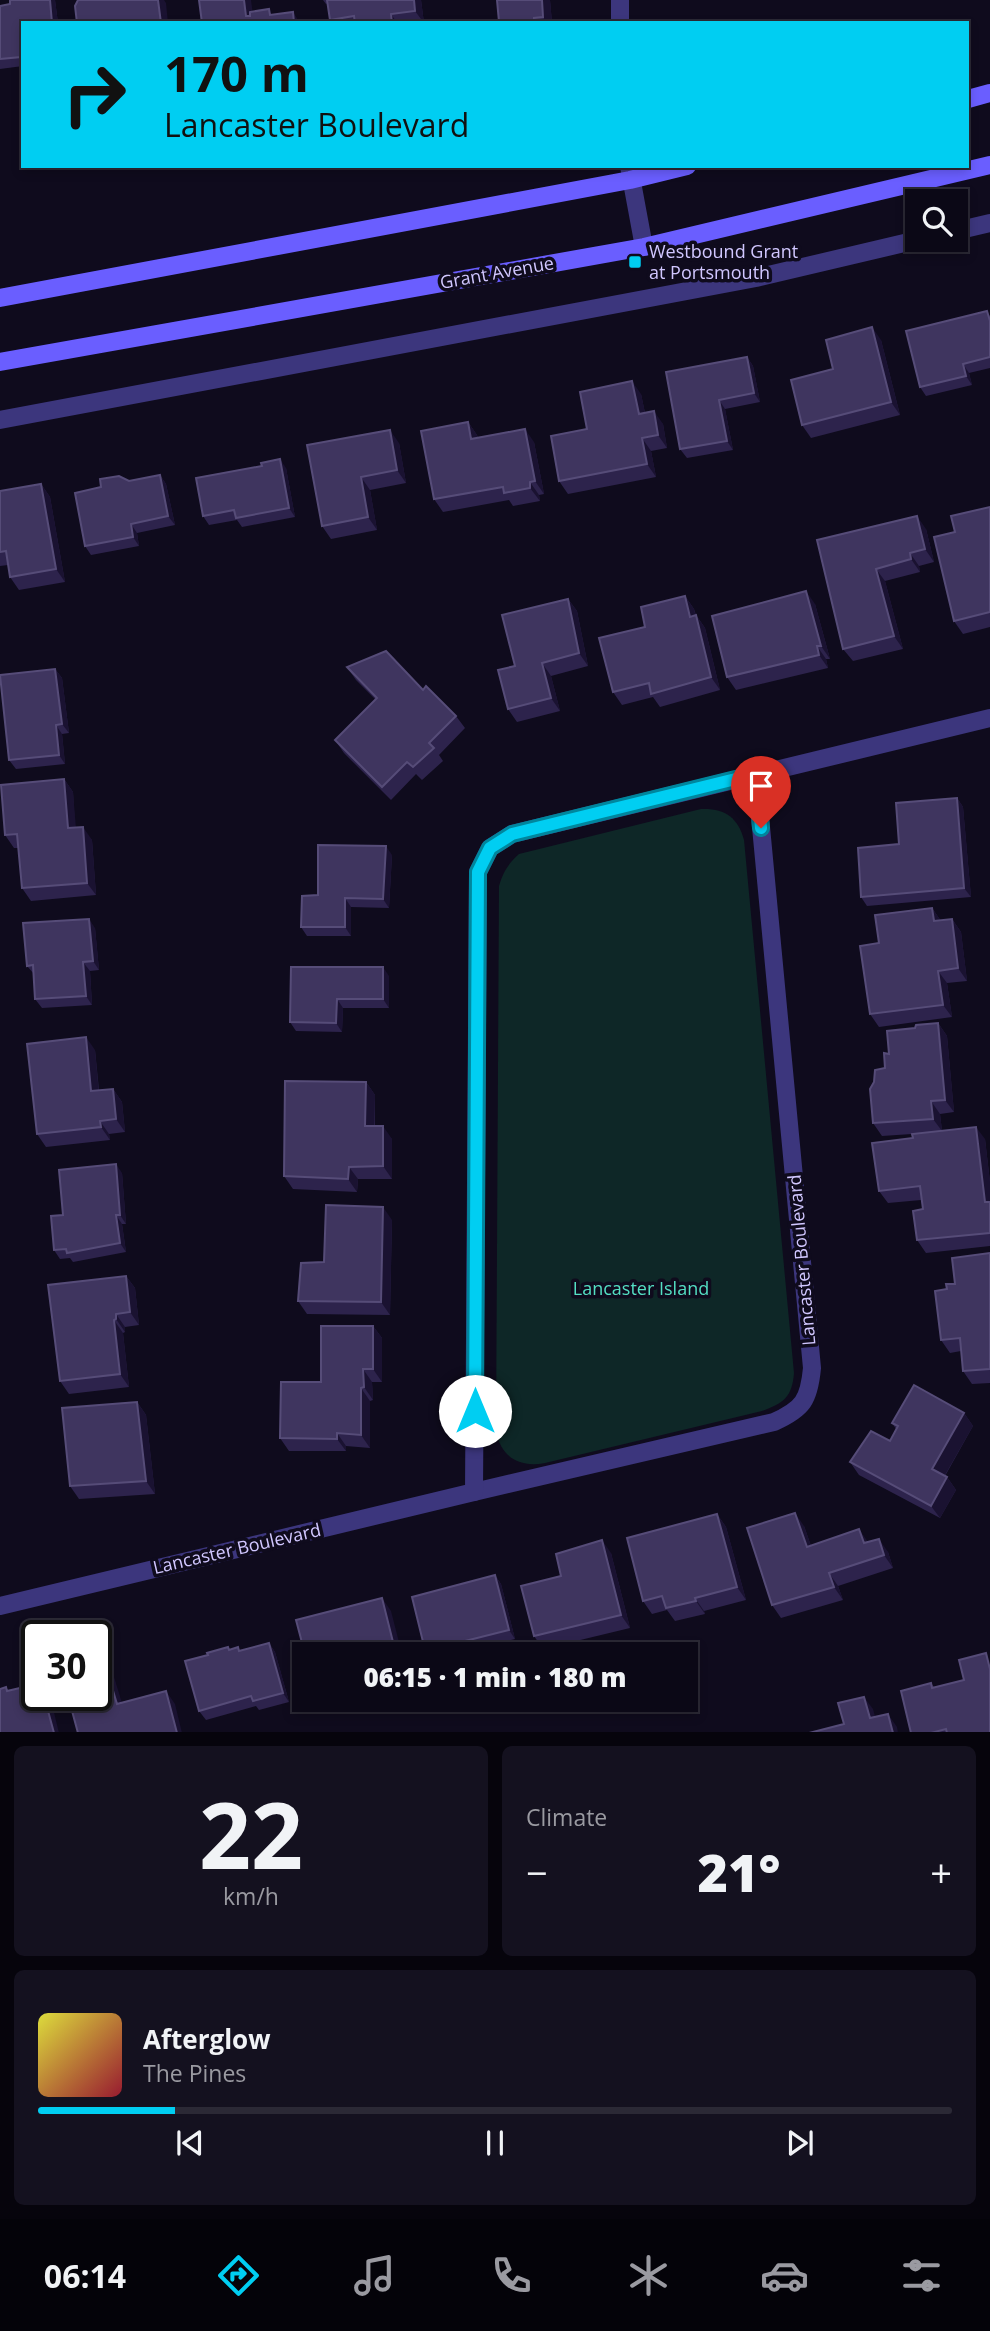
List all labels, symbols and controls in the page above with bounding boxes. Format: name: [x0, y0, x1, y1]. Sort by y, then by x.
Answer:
text: 170 m: [164, 40, 309, 106]
icon: right: [49, 49, 140, 140]
text: Lancaster Boulevard: [164, 103, 469, 146]
map controls: [905, 189, 968, 252]
button: search: [905, 189, 968, 252]
place label: Westbound Grant at Portsmouth: [649, 239, 798, 284]
street label: Grant Avenue: [438, 250, 556, 294]
marker: Westbound Grant at Portsmouth: [627, 254, 643, 270]
pin: [731, 756, 791, 828]
icon: arrive: [742, 767, 780, 805]
street label: Lancaster Boulevard: [782, 1174, 820, 1347]
park label: Lancaster Island: [573, 1276, 709, 1300]
position arrow: [438, 1374, 512, 1448]
street label: Lancaster Boulevard: [150, 1517, 323, 1579]
speed limit sign: 30: [21, 1620, 112, 1711]
text: 06:15 · 1 min · 180 m: [364, 1659, 626, 1695]
text: 22: [199, 1772, 303, 1896]
text: Climate: [526, 1801, 607, 1833]
text: 21°: [698, 1836, 780, 1907]
text: −: [526, 1846, 548, 1898]
text: +: [930, 1846, 952, 1898]
text: km/h: [223, 1880, 279, 1912]
text: Afterglow: [143, 2021, 270, 2057]
text: The Pines: [143, 2057, 246, 2089]
icon: previous: [171, 2124, 209, 2162]
icon: pause: [476, 2124, 514, 2162]
icon: next: [781, 2124, 819, 2162]
icon: directions: [214, 2251, 263, 2300]
icon: music: [350, 2251, 399, 2300]
icon: phone: [487, 2251, 536, 2300]
icon: climate: [624, 2251, 673, 2300]
icon: car: [760, 2251, 809, 2300]
icon: filters: [897, 2251, 946, 2300]
text: 06:14: [44, 2254, 126, 2297]

